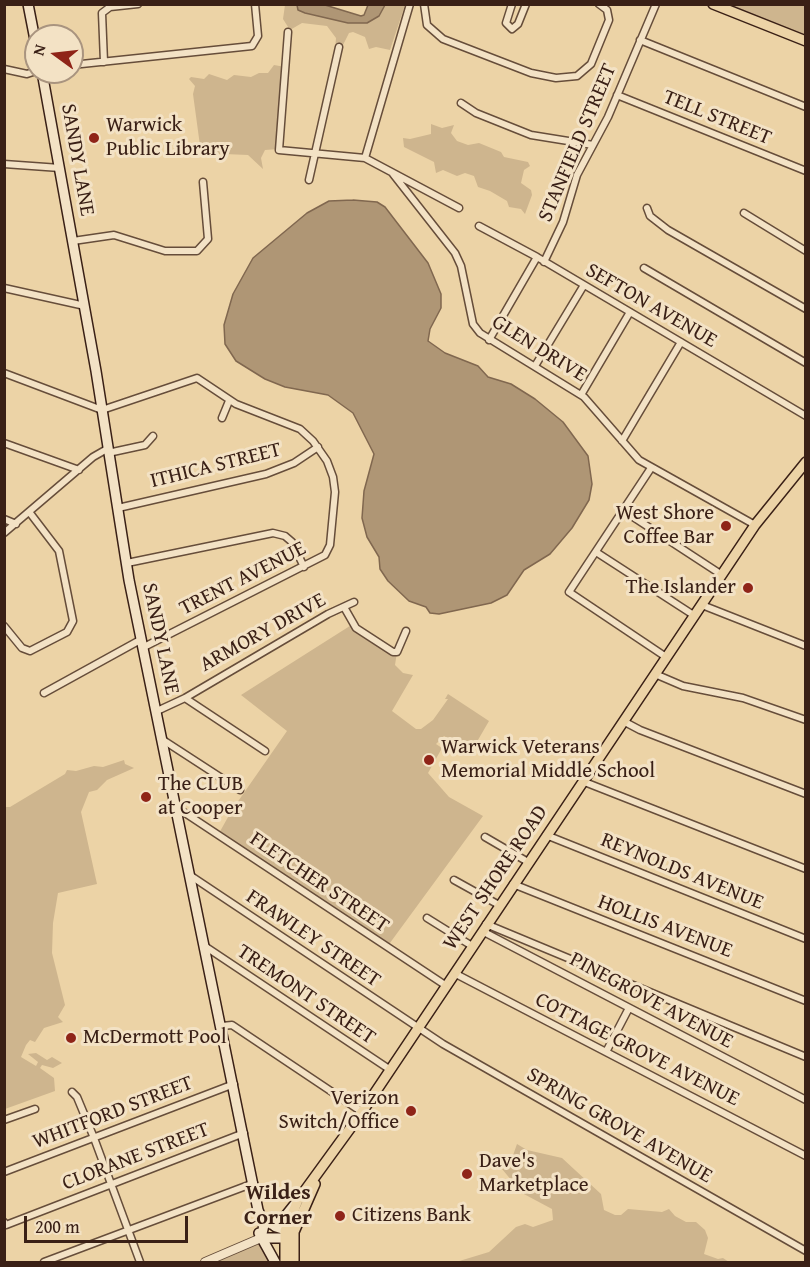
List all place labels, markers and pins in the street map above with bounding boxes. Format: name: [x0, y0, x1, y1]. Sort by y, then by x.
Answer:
place label: Warwick Public Library: [106, 113, 230, 163]
marker: Warwick Public Library: [87, 131, 101, 145]
place label: West Shore Coffee Bar: [616, 501, 714, 551]
marker: West Shore Coffee Bar: [719, 519, 733, 533]
place label: The Islander: [626, 575, 736, 601]
marker: The Islander: [741, 581, 755, 595]
place label: Warwick Veterans Memorial Middle School: [441, 735, 655, 785]
marker: Warwick Veterans Memorial Middle School: [422, 753, 436, 767]
place label: The CLUB at Cooper: [158, 772, 243, 822]
marker: The CLUB at Cooper: [139, 790, 153, 804]
place label: McDermott Pool: [83, 1025, 227, 1051]
marker: McDermott Pool: [64, 1031, 78, 1045]
place label: Verizon Switch/Office: [279, 1086, 399, 1136]
marker: Verizon Switch/Office: [404, 1104, 418, 1118]
place label: Dave's Marketplace: [479, 1149, 589, 1199]
marker: Dave's Marketplace: [460, 1167, 474, 1181]
place label: Citizens Bank: [352, 1203, 471, 1229]
marker: Citizens Bank: [333, 1209, 347, 1223]

